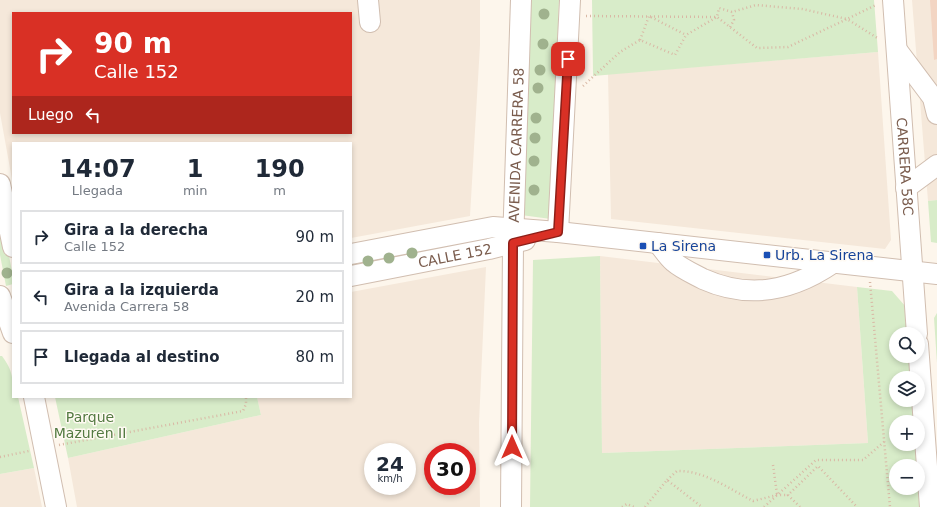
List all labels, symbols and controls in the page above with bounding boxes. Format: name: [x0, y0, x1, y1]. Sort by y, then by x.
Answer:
text: 90 m: [94, 27, 172, 60]
icon: right: [28, 28, 80, 80]
pin: [551, 42, 585, 76]
icon: arrive: [557, 48, 579, 70]
text: Calle 152: [94, 61, 179, 82]
street label: AVENIDA CARRERA 58: [506, 67, 527, 223]
icon: left: [82, 104, 104, 126]
text: Luego: [28, 106, 74, 124]
street label: CARRERA 58C: [893, 117, 916, 216]
text: 14:07: [59, 155, 136, 183]
text: 1: [187, 155, 203, 183]
text: 190: [255, 155, 305, 183]
text: Llegada: [72, 183, 123, 198]
text: min: [183, 183, 207, 198]
text: m: [273, 183, 286, 198]
text: Gira a la derecha: [64, 221, 208, 239]
icon: right: [30, 226, 52, 248]
text: 90 m: [296, 228, 334, 246]
place label: La Sirena: [651, 238, 716, 254]
text: Calle 152: [64, 239, 125, 254]
street label: CALLE 152: [417, 241, 493, 271]
marker: La Sirena: [638, 241, 648, 251]
place label: Urb. La Sirena: [775, 247, 874, 263]
marker: Urb. La Sirena: [762, 250, 772, 260]
text: Gira a la izquierda: [64, 281, 219, 299]
icon: left: [30, 286, 52, 308]
text: 20 m: [296, 288, 334, 306]
text: Avenida Carrera 58: [64, 299, 189, 314]
map controls: [889, 327, 925, 495]
button: search: [889, 327, 925, 363]
icon: arrive: [30, 346, 52, 368]
text: Llegada al destino: [64, 348, 219, 366]
text: 80 m: [296, 348, 334, 366]
button: layers: [889, 371, 925, 407]
park label: Parque Mazuren II: [54, 409, 126, 441]
button: +: [889, 415, 925, 451]
position arrow: [491, 426, 533, 468]
speed limit sign: 30: [424, 443, 476, 495]
text: 24: [376, 452, 404, 476]
button: −: [889, 459, 925, 495]
text: km/h: [377, 473, 403, 484]

